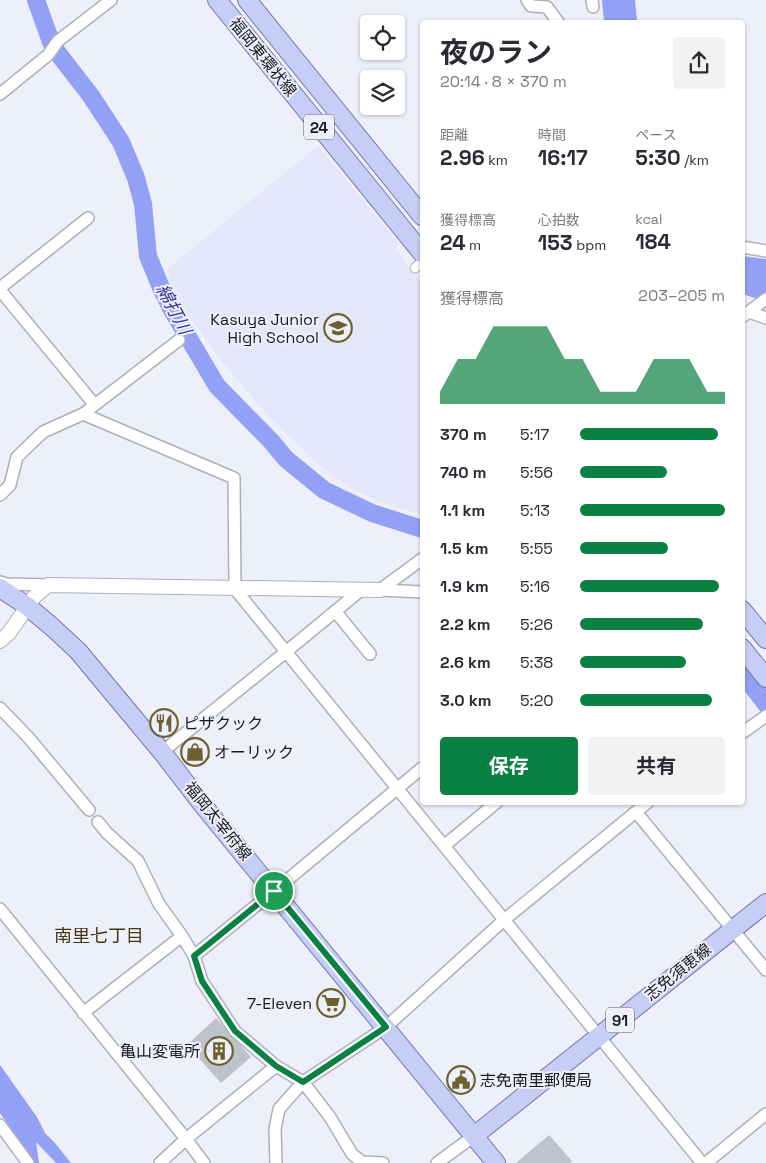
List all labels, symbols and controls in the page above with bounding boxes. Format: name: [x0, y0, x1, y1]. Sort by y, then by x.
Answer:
street label: 福岡東環状線: [225, 13, 301, 101]
map controls: [360, 15, 405, 115]
button: locate: [360, 15, 405, 60]
text: 夜のラン: [440, 34, 552, 70]
button: share: [673, 37, 725, 89]
button: layers: [360, 70, 405, 115]
text: 20:14 · 8 × 370 m: [440, 71, 567, 92]
road number: 24: [304, 114, 334, 140]
text: 距離: [440, 126, 468, 144]
text: 時間: [538, 126, 566, 144]
text: ペース: [635, 126, 677, 144]
text: 2.96: [440, 144, 485, 171]
text: 16:17: [538, 144, 588, 171]
text: 5:30: [635, 144, 681, 171]
text: km: [485, 151, 508, 169]
text: /km: [681, 151, 709, 169]
text: kcal: [635, 210, 662, 228]
text: 獲得標高: [440, 211, 496, 229]
text: 心拍数: [538, 211, 580, 229]
text: 184: [635, 228, 671, 255]
text: 24: [440, 229, 466, 256]
text: 153: [538, 229, 573, 256]
text: m: [466, 236, 481, 254]
text: bpm: [573, 236, 606, 254]
water label: 綿打川: [151, 280, 198, 340]
text: 203–205 m: [638, 285, 725, 306]
text: 獲得標高: [440, 288, 504, 309]
place label: Kasuya Junior High School: [210, 309, 319, 348]
school or university icon: Kasuya Junior High School: [323, 313, 353, 343]
text: 370 m: [440, 424, 487, 445]
text: 5:17: [520, 424, 549, 445]
text: 740 m: [440, 462, 486, 483]
text: 5:56: [520, 462, 553, 483]
text: 1.1 km: [440, 500, 485, 521]
text: 5:13: [520, 500, 550, 521]
text: 1.5 km: [440, 538, 488, 559]
text: 5:55: [520, 538, 553, 559]
text: 1.9 km: [440, 576, 489, 597]
text: 5:16: [520, 576, 550, 597]
text: 2.2 km: [440, 614, 491, 635]
text: 5:26: [520, 614, 553, 635]
text: 2.6 km: [440, 652, 491, 673]
text: 5:38: [520, 652, 553, 673]
text: 3.0 km: [440, 690, 491, 711]
text: 5:20: [520, 690, 554, 711]
restaurant icon: ピザクック: [149, 708, 179, 738]
place label: ピザクック: [183, 713, 263, 734]
shop icon: オーリック: [180, 737, 210, 767]
button: 保存: [440, 737, 578, 795]
button: 共有: [588, 737, 725, 795]
place label: オーリック: [214, 742, 294, 763]
street label: 福岡太宰府線: [180, 777, 256, 865]
pin: [253, 870, 295, 912]
icon: arrive: [260, 877, 288, 905]
district label: 南里七丁目: [54, 924, 144, 947]
street label: 志免須恵線: [640, 939, 716, 1005]
supermarket icon: 7-Eleven: [316, 988, 346, 1018]
place label: 7-Eleven: [247, 993, 312, 1014]
road number: 91: [606, 1008, 634, 1032]
building icon: 亀山変電所: [204, 1036, 234, 1066]
place label: 亀山変電所: [120, 1041, 200, 1062]
public building icon: 志免南里郵便局: [446, 1065, 476, 1095]
place label: 志免南里郵便局: [480, 1070, 592, 1091]

